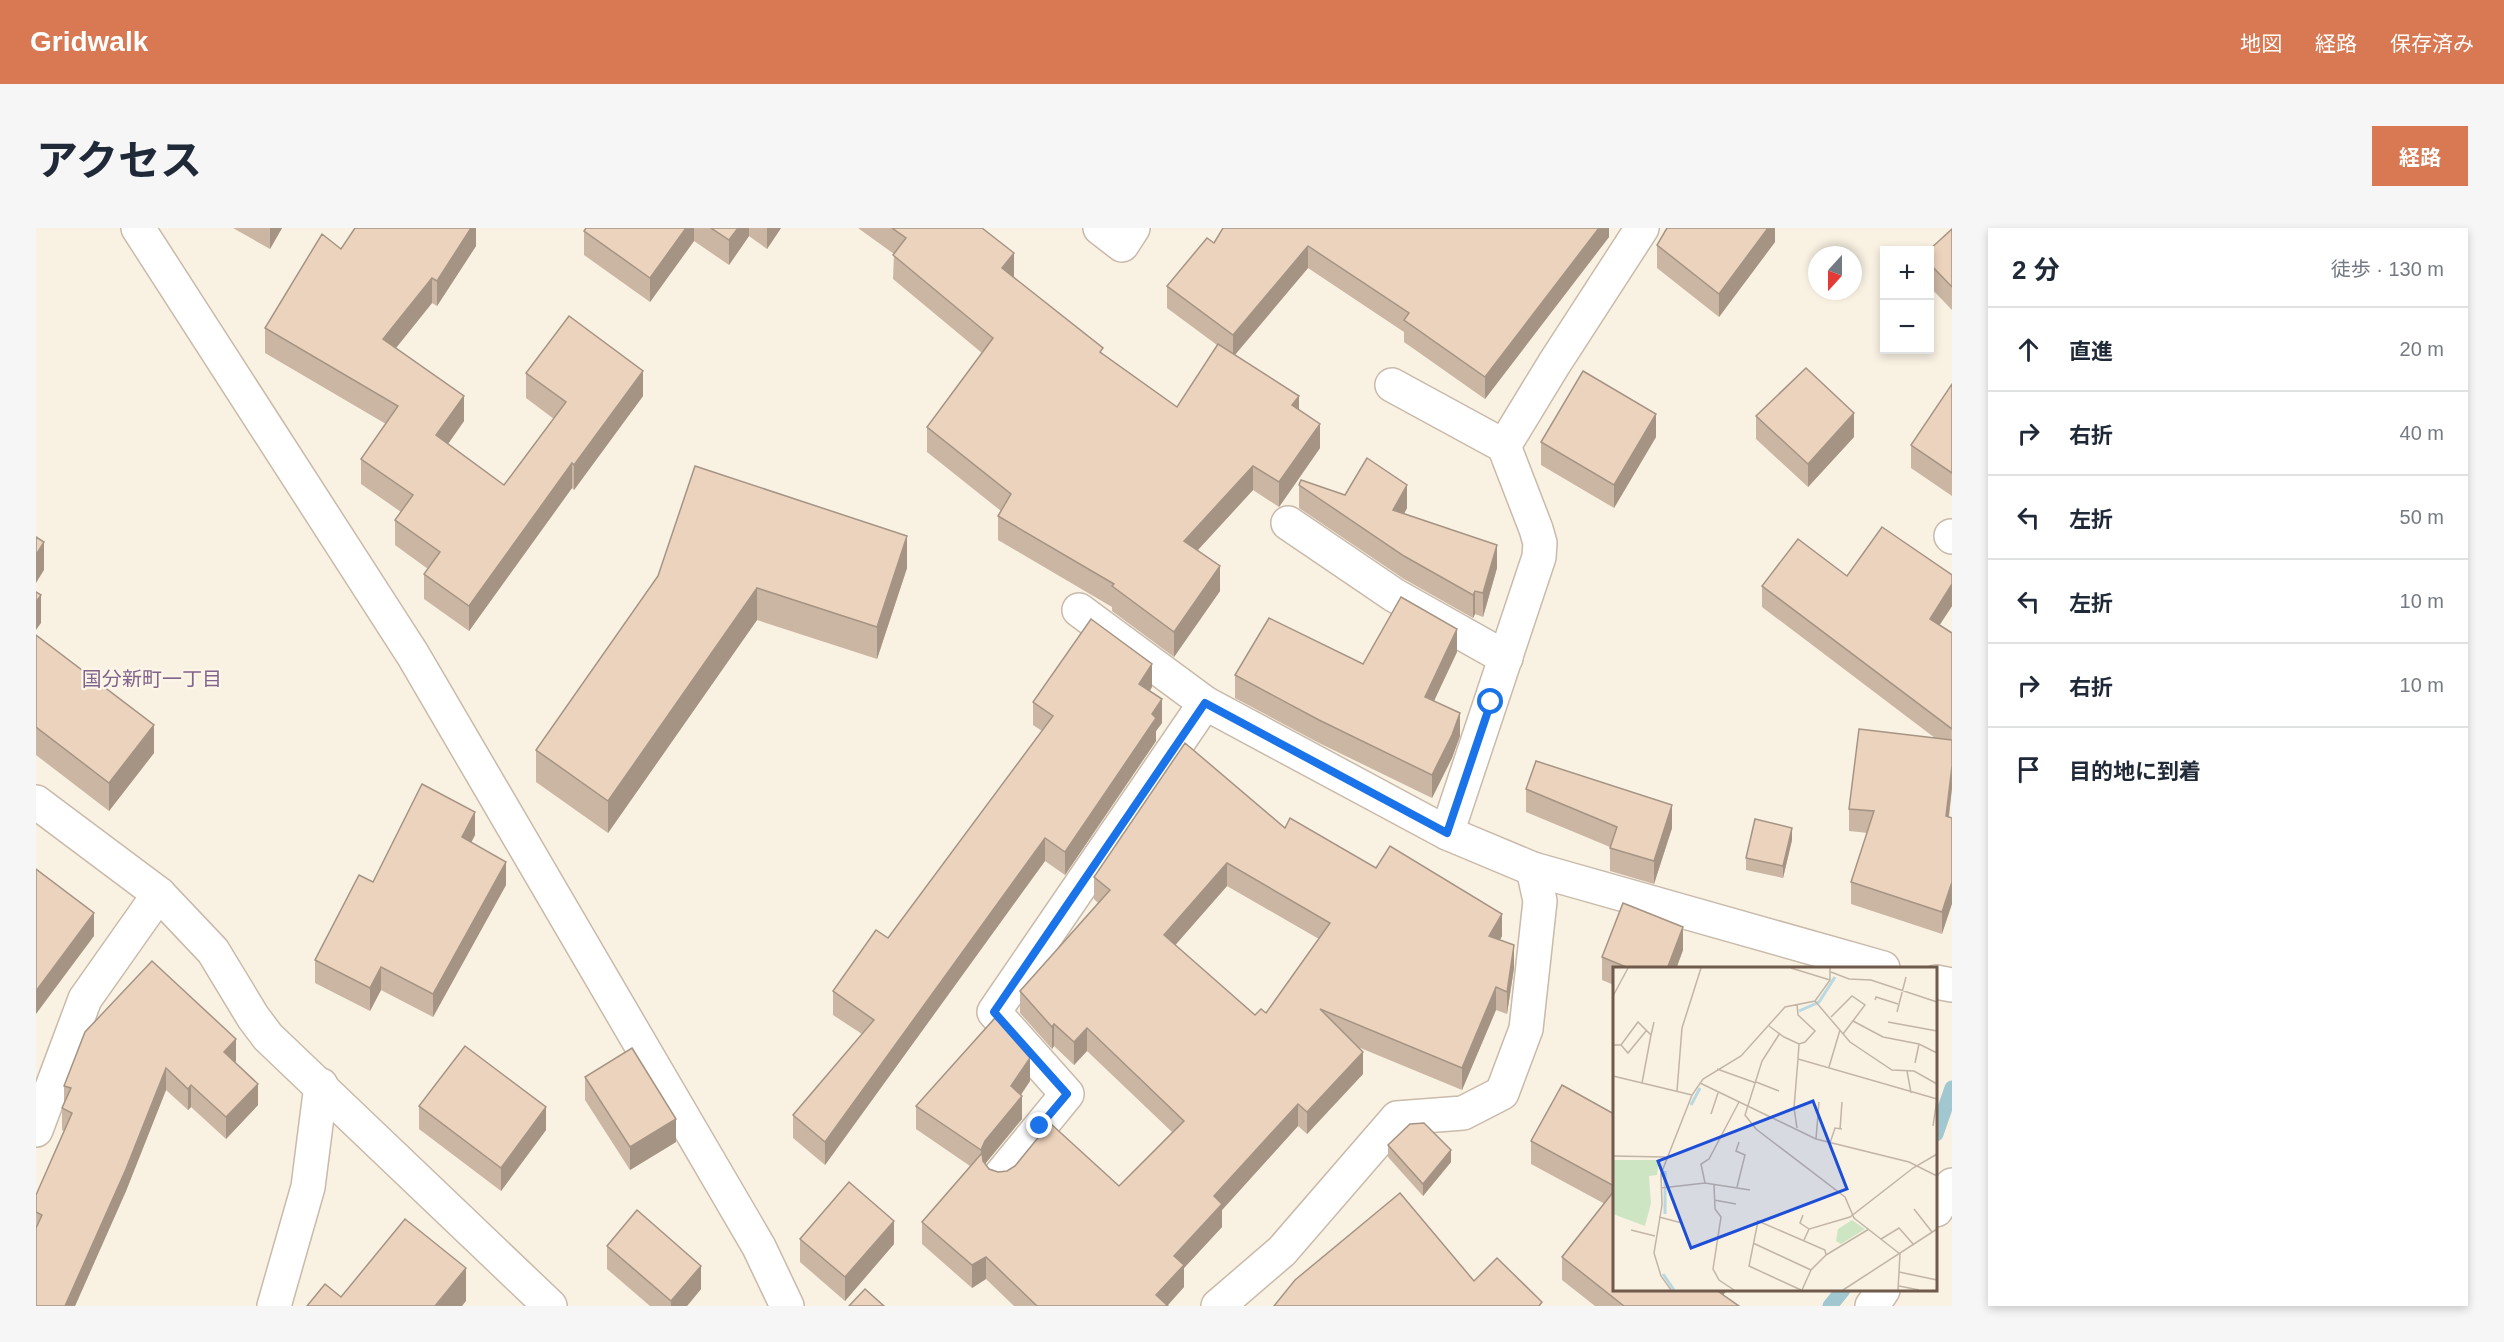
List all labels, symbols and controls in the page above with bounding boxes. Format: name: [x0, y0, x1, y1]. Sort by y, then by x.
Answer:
text: Gridwalk: [30, 26, 148, 57]
text: 地図: [2240, 32, 2282, 55]
text: 経路: [2315, 32, 2357, 55]
text: 保存済み: [2390, 32, 2474, 55]
button: 経路: [2372, 126, 2468, 186]
text: アクセス: [36, 137, 202, 184]
north arrow: [1808, 246, 1862, 300]
map controls: [1880, 246, 1934, 354]
button: +: [1880, 246, 1934, 300]
text: 2 分: [2012, 255, 2060, 285]
text: 徒歩 · 130 m: [2331, 258, 2444, 280]
button: −: [1880, 300, 1934, 354]
icon: ahead: [2012, 333, 2045, 366]
text: 20 m: [2400, 338, 2444, 360]
text: 直進: [2069, 339, 2113, 364]
icon: right: [2012, 417, 2045, 450]
text: 40 m: [2400, 422, 2444, 444]
text: 右折: [2069, 423, 2113, 448]
icon: left: [2012, 501, 2045, 534]
text: 50 m: [2400, 506, 2444, 528]
text: 左折: [2069, 507, 2113, 532]
icon: left: [2012, 585, 2045, 618]
text: 10 m: [2400, 590, 2444, 612]
text: 左折: [2069, 591, 2113, 616]
district label: 国分新町一丁目: [82, 668, 222, 690]
icon: right: [2012, 669, 2045, 702]
text: 10 m: [2400, 674, 2444, 696]
text: 右折: [2069, 675, 2113, 700]
route start: [1477, 688, 1503, 714]
icon: arrive: [2012, 753, 2045, 786]
text: 目的地に到着: [2069, 759, 2201, 784]
inset map: [1613, 967, 1937, 1291]
route end: [1026, 1112, 1052, 1138]

